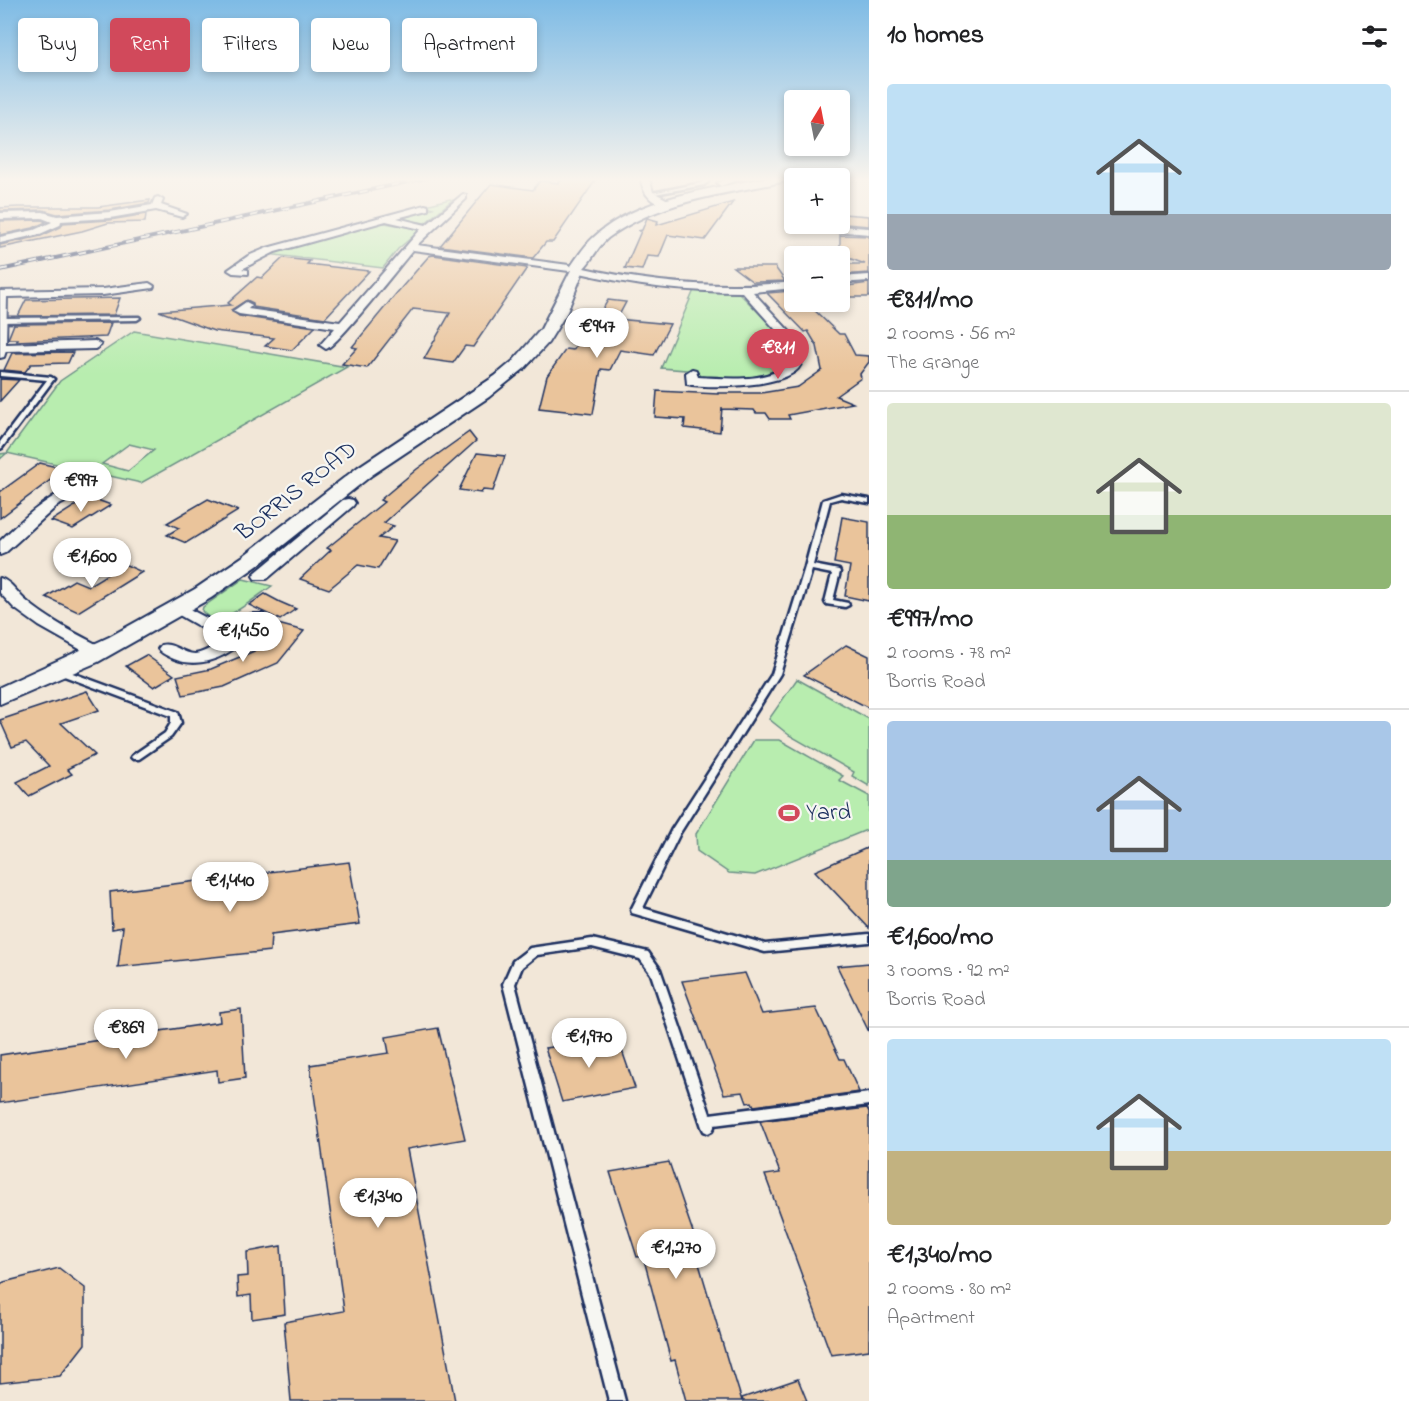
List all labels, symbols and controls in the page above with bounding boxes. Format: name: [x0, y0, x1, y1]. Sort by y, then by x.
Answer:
text: 10 homes: [887, 17, 984, 55]
chip: Buy: [18, 18, 98, 72]
chip: Rent: [110, 18, 190, 72]
chip: Filters: [202, 18, 299, 72]
chip: New: [311, 18, 390, 72]
chip: Apartment: [402, 18, 537, 72]
icon: filters: [1358, 20, 1391, 53]
north arrow: [784, 90, 850, 156]
map controls: [784, 90, 850, 312]
icon: home: [1085, 123, 1193, 231]
button: +: [784, 168, 850, 234]
button: −: [784, 246, 850, 312]
text: €811/mo: [887, 282, 973, 320]
pin: €947: [561, 308, 633, 359]
text: €947: [579, 313, 615, 342]
text: 2 rooms · 56 m²: [887, 320, 1016, 349]
pin: €811: [742, 329, 814, 380]
text: €811: [761, 334, 795, 363]
text: The Grange: [887, 349, 979, 378]
street label: BORRIS ROAD: [228, 433, 365, 551]
icon: home: [1085, 442, 1193, 550]
pin: €997: [45, 462, 117, 513]
text: €997: [64, 467, 98, 496]
pin: €1,600: [43, 538, 141, 589]
text: €1,600: [67, 543, 117, 572]
text: €997/mo: [887, 601, 973, 639]
pin: €1,450: [194, 612, 292, 663]
text: €1,450: [217, 617, 269, 646]
text: 2 rooms · 78 m²: [887, 639, 1011, 668]
text: Borris Road: [887, 668, 986, 697]
icon: home: [1085, 760, 1193, 868]
place label: Yard: [806, 796, 851, 831]
sports icon: Yard: [777, 801, 801, 825]
pin: €1,440: [181, 862, 279, 913]
text: €1,440: [206, 867, 254, 896]
text: €1,600/mo: [887, 919, 994, 957]
text: 3 rooms · 92 m²: [887, 957, 1010, 986]
text: Borris Road: [887, 986, 986, 1015]
pin: €869: [90, 1009, 162, 1060]
text: €869: [108, 1014, 144, 1043]
pin: €1,970: [540, 1018, 638, 1069]
text: €1,970: [566, 1023, 612, 1052]
icon: home: [1085, 1078, 1193, 1186]
pin: €1,340: [329, 1178, 427, 1229]
text: €1,340: [354, 1183, 402, 1212]
pin: €1,270: [627, 1229, 725, 1280]
text: €1,270: [651, 1234, 701, 1263]
text: €1,340/mo: [887, 1237, 992, 1275]
text: 2 rooms · 80 m²: [887, 1275, 1012, 1304]
text: Apartment: [887, 1304, 975, 1333]

